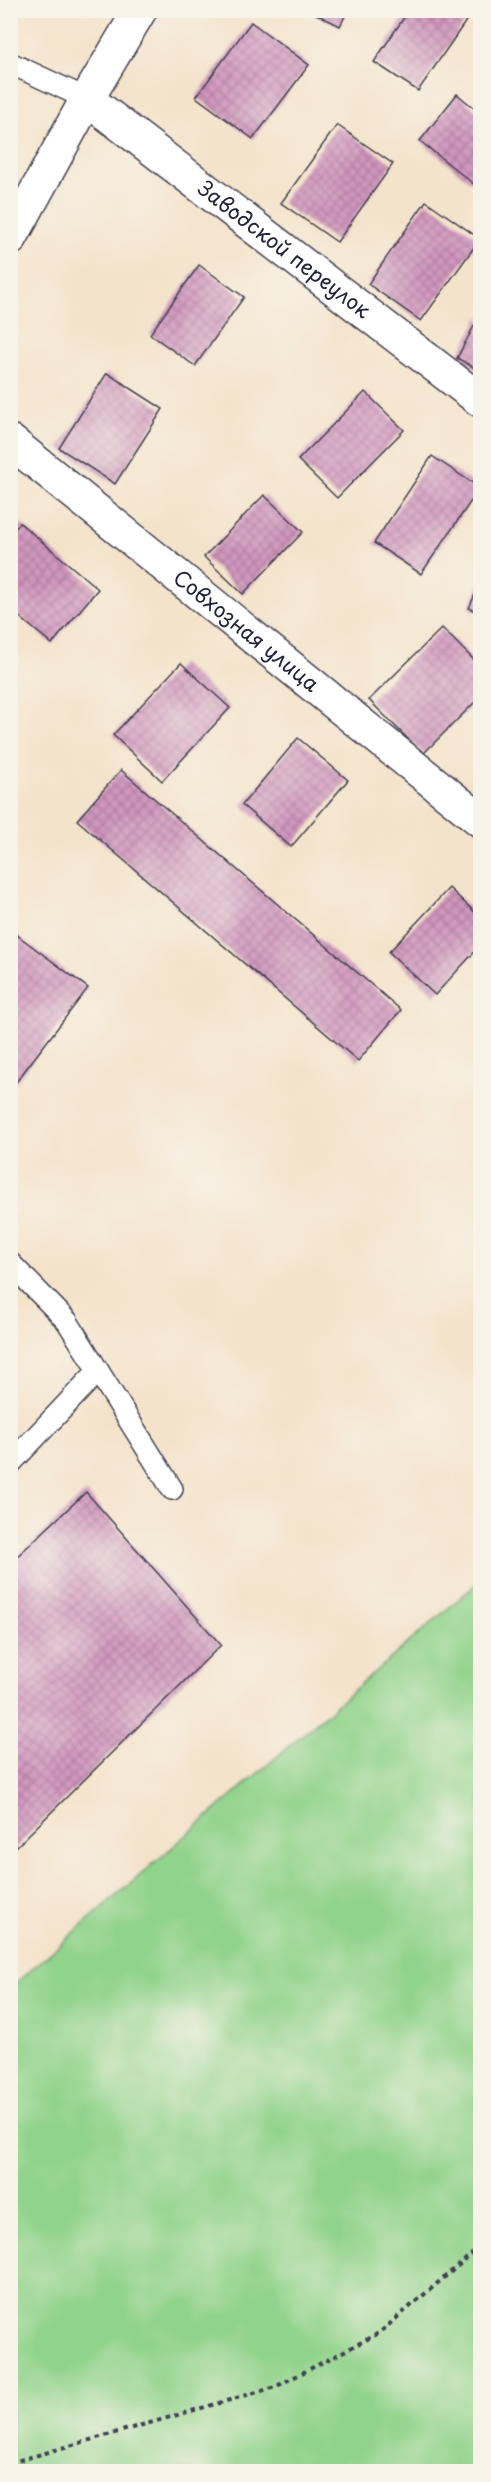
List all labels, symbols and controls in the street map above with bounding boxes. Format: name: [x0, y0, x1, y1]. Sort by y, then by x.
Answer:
street label: Заводской переулок: [192, 172, 379, 325]
street label: Совхозная улица: [167, 561, 328, 699]

